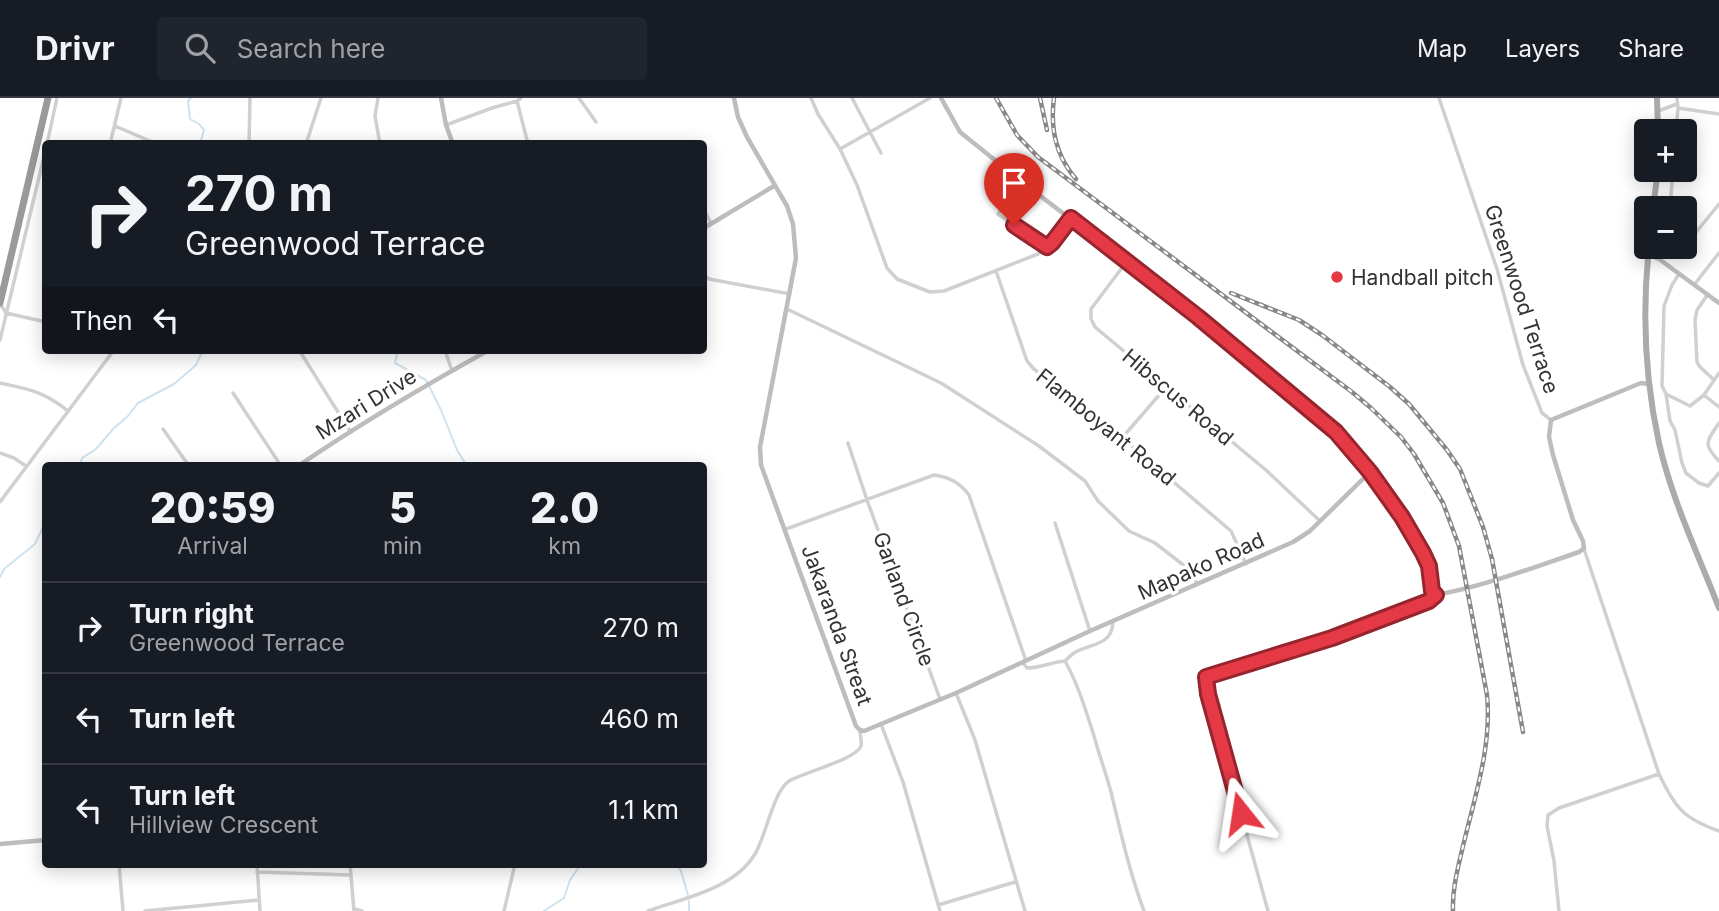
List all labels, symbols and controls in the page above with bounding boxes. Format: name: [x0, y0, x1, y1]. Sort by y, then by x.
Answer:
search box: [157, 17, 647, 80]
text: Drivr: [35, 28, 115, 68]
icon: search: [181, 29, 219, 67]
text: Search here: [237, 33, 385, 64]
text: Map: [1417, 34, 1467, 63]
text: Layers: [1505, 34, 1580, 63]
text: Share: [1618, 34, 1684, 63]
map controls: [1634, 119, 1697, 259]
button: +: [1634, 119, 1697, 182]
pin: [984, 153, 1044, 225]
text: 270 m: [185, 164, 333, 223]
icon: arrive: [995, 164, 1033, 202]
icon: right: [70, 168, 161, 259]
button: −: [1634, 196, 1697, 259]
street label: Greenwood Terrace: [1480, 201, 1564, 397]
text: Greenwood Terrace: [185, 224, 486, 263]
place label: Handball pitch: [1351, 265, 1494, 290]
marker: Handball pitch: [1329, 269, 1345, 285]
icon: left: [147, 301, 185, 339]
text: Then: [70, 305, 133, 336]
street label: Hibscus Road: [1118, 343, 1238, 451]
street label: Mzari Drive: [311, 363, 421, 445]
street label: Flamboyant Road: [1031, 363, 1181, 491]
text: 20:59: [150, 482, 275, 533]
text: 5: [389, 482, 416, 533]
text: 2.0: [530, 482, 599, 533]
street label: Mapako Road: [1134, 527, 1268, 605]
street label: Garland Circle: [868, 528, 940, 670]
text: Arrival: [177, 532, 248, 560]
text: min: [383, 532, 422, 560]
text: km: [548, 532, 581, 560]
street label: Jakaranda Streat: [796, 541, 878, 709]
text: Turn right: [129, 598, 254, 629]
icon: right: [70, 609, 108, 647]
text: 270 m: [602, 612, 679, 643]
text: Greenwood Terrace: [129, 629, 345, 657]
icon: left: [70, 700, 108, 738]
text: Turn left: [129, 703, 235, 734]
text: 460 m: [600, 703, 679, 734]
position arrow: [1204, 776, 1278, 850]
text: Turn left: [129, 780, 235, 811]
icon: left: [70, 791, 108, 829]
text: 1.1 km: [608, 794, 679, 825]
text: Hillview Crescent: [129, 811, 318, 839]

